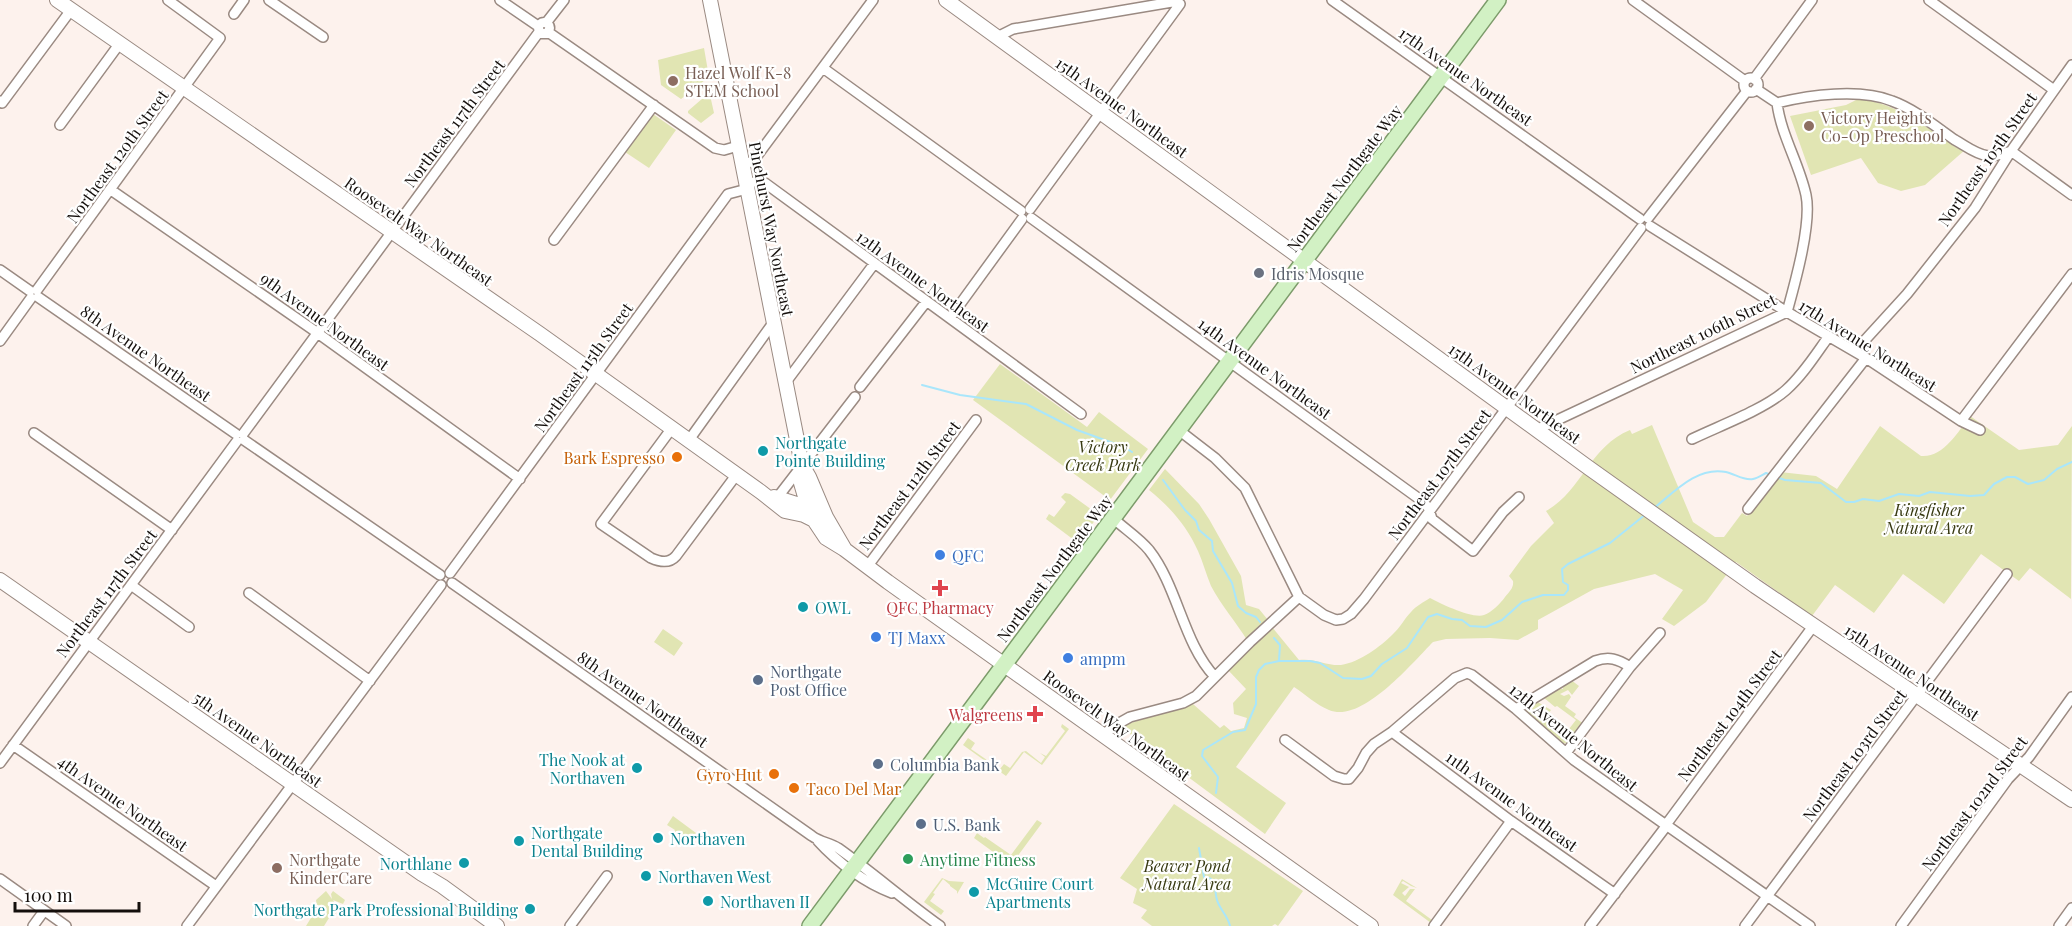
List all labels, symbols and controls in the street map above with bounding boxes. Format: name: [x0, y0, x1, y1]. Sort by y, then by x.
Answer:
street label: 17th Avenue Northeast: [1395, 22, 1537, 130]
street label: 15th Avenue Northeast: [1052, 52, 1193, 162]
street label: Northeast 117th Street: [399, 55, 509, 191]
place label: Hazel Wolf K-8 STEM School: [685, 62, 791, 101]
marker: Hazel Wolf K-8 STEM School: [666, 74, 680, 88]
street label: Northeast 120th Street: [62, 85, 173, 227]
street label: Northeast 105th Street: [1933, 88, 2041, 230]
street label: Northeast Northgate Way: [1282, 100, 1406, 256]
place label: Victory Heights Co-Op Preschool: [1820, 107, 1945, 146]
marker: Victory Heights Co-Op Preschool: [1802, 119, 1816, 133]
street label: Pinehurst Way Northeast: [745, 140, 799, 318]
street label: Roosevelt Way Northeast: [341, 172, 498, 290]
street label: 12th Avenue Northeast: [852, 226, 994, 337]
place label: Idris Mosque: [1271, 263, 1364, 284]
marker: Idris Mosque: [1252, 266, 1266, 280]
street label: 9th Avenue Northeast: [256, 267, 394, 375]
street label: Northeast 106th Street: [1626, 288, 1780, 378]
street label: 17th Avenue Northeast: [1795, 294, 1941, 396]
street label: Northeast 115th Street: [529, 298, 637, 436]
street label: 8th Avenue Northeast: [77, 300, 216, 406]
street label: 14th Avenue Northeast: [1194, 312, 1336, 424]
street label: 15th Avenue Northeast: [1445, 338, 1586, 448]
street label: Northeast 107th Street: [1383, 404, 1495, 544]
street label: Northeast 112th Street: [854, 416, 965, 554]
place label: Northgate Pointe Building: [775, 432, 886, 471]
park label: Victory Creek Park: [1065, 436, 1141, 475]
marker: Northgate Pointe Building: [756, 444, 770, 458]
place label: Bark Espresso: [564, 447, 665, 468]
marker: Bark Espresso: [670, 450, 684, 464]
street label: Northeast Northgate Way: [992, 490, 1116, 646]
park label: Kingfisher Natural Area: [1883, 499, 1973, 538]
street label: Northeast 117th Street: [51, 525, 161, 661]
place label: QFC: [952, 545, 984, 566]
marker: QFC: [933, 548, 947, 562]
marker: QFC Pharmacy: [933, 581, 947, 595]
place label: OWL: [815, 597, 851, 618]
place label: QFC Pharmacy: [886, 597, 994, 618]
marker: OWL: [796, 600, 810, 614]
street label: 15th Avenue Northeast: [1840, 619, 1984, 725]
place label: TJ Maxx: [888, 627, 946, 648]
marker: TJ Maxx: [869, 630, 883, 644]
street label: Northeast 104th Street: [1672, 645, 1786, 785]
street label: 8th Avenue Northeast: [574, 646, 713, 752]
place label: ampm: [1080, 648, 1126, 669]
marker: ampm: [1061, 651, 1075, 665]
place label: Northgate Post Office: [770, 661, 847, 700]
street label: Roosevelt Way Northeast: [1040, 665, 1195, 786]
marker: Northgate Post Office: [751, 673, 765, 687]
street label: 12th Avenue Northeast: [1505, 679, 1643, 796]
street label: Northeast 103rd Street: [1797, 684, 1911, 825]
street label: 5th Avenue Northeast: [189, 687, 327, 792]
place label: Walgreens: [948, 704, 1023, 725]
marker: Walgreens: [1028, 707, 1042, 721]
street label: Northeast 102nd Street: [1916, 731, 2032, 875]
street label: 11th Avenue Northeast: [1442, 746, 1582, 856]
place label: The Nook at Northaven: [539, 749, 625, 788]
street label: 4th Avenue Northeast: [54, 750, 192, 856]
place label: Columbia Bank: [890, 754, 1000, 775]
marker: Columbia Bank: [871, 757, 885, 771]
marker: The Nook at Northaven: [630, 761, 644, 775]
place label: Gyro Hut: [696, 764, 762, 785]
marker: Gyro Hut: [767, 767, 781, 781]
place label: Taco Del Mar: [806, 778, 901, 799]
marker: Taco Del Mar: [787, 781, 801, 795]
place label: U.S. Bank: [933, 814, 1001, 835]
marker: U.S. Bank: [914, 817, 928, 831]
place label: Northgate Dental Building: [531, 822, 643, 861]
place label: Northaven: [670, 828, 746, 849]
marker: Northaven: [651, 831, 665, 845]
marker: Northgate Dental Building: [512, 834, 526, 848]
place label: Northgate KinderCare: [289, 849, 372, 888]
place label: Anytime Fitness: [919, 849, 1036, 870]
marker: Anytime Fitness: [901, 852, 915, 866]
place label: Northlane: [380, 853, 452, 874]
park label: Beaver Pond Natural Area: [1141, 855, 1232, 894]
marker: Northlane: [457, 856, 471, 870]
marker: Northgate KinderCare: [270, 861, 284, 875]
place label: Northaven West: [658, 866, 771, 887]
marker: Northaven West: [639, 869, 653, 883]
place label: McGuire Court Apartments: [985, 873, 1094, 912]
scale bar: [15, 875, 140, 913]
text: 100 m: [24, 883, 73, 907]
marker: McGuire Court Apartments: [967, 885, 981, 899]
place label: Northaven II: [720, 891, 810, 912]
marker: Northaven II: [701, 894, 715, 908]
place label: Northgate Park Professional Building: [253, 899, 519, 920]
marker: Northgate Park Professional Building: [523, 902, 537, 916]

